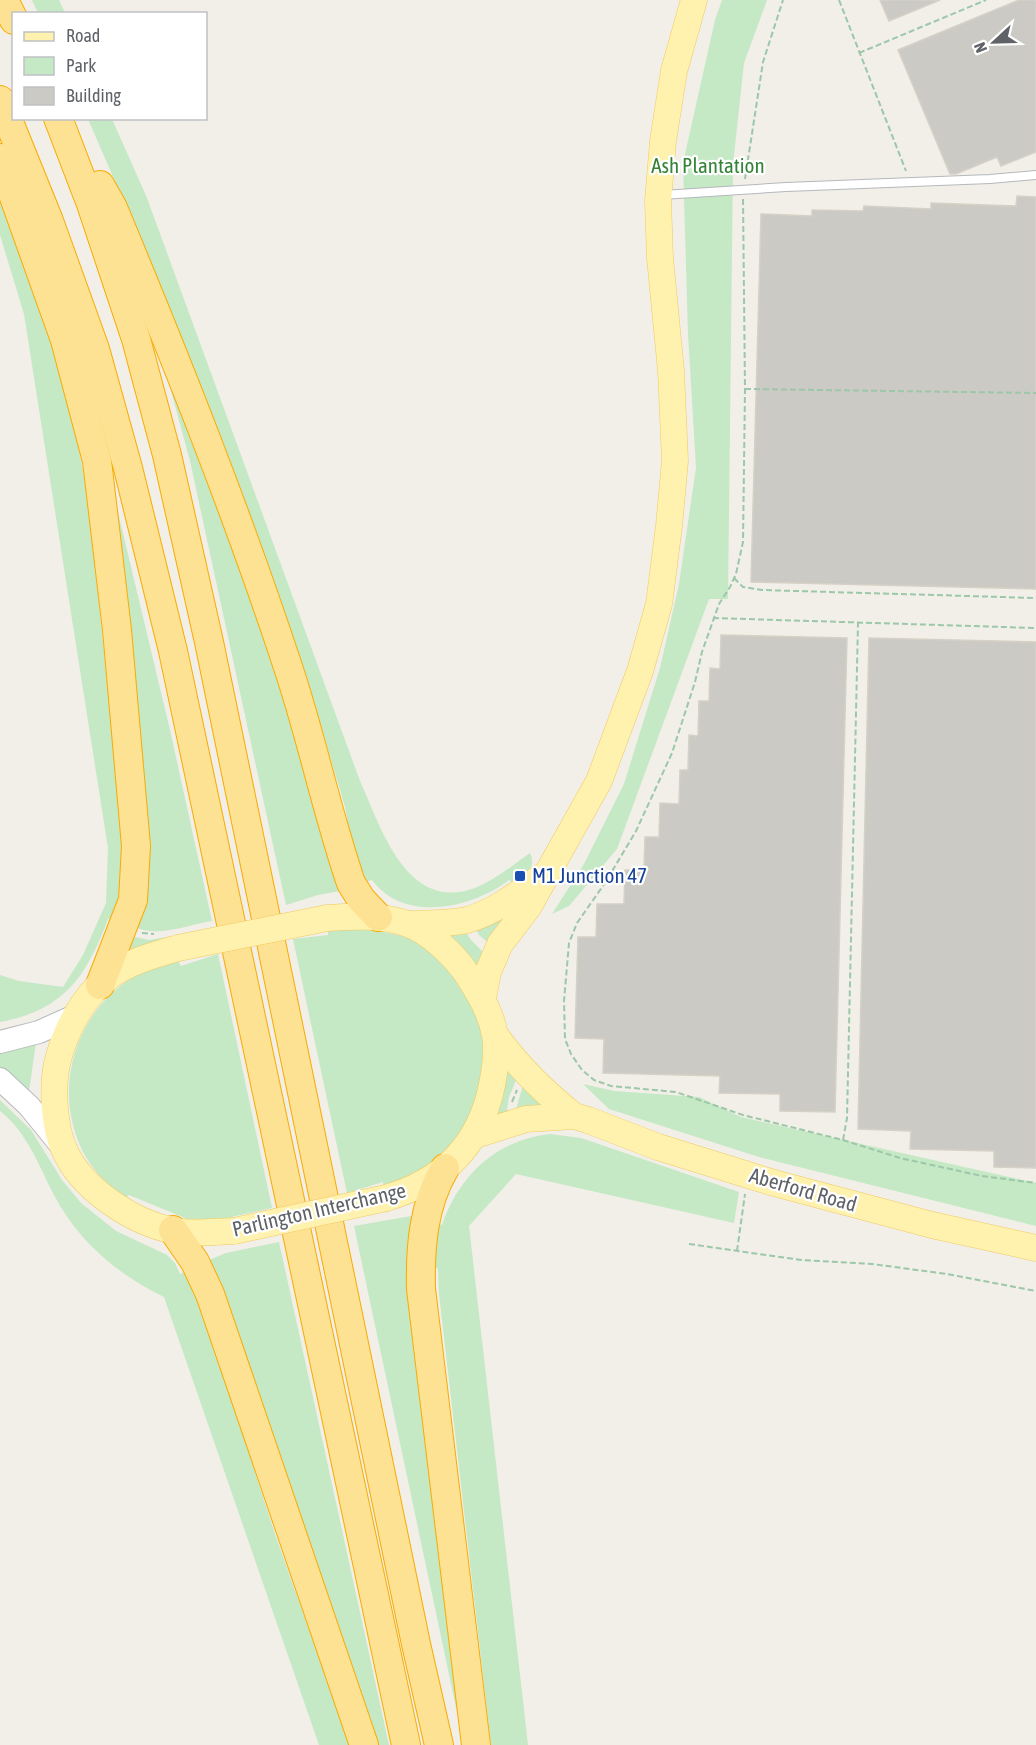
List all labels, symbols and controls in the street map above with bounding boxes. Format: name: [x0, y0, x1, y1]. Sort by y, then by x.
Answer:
legend: [12, 12, 207, 120]
north arrow: [964, 12, 1024, 72]
text: Road: [66, 25, 100, 46]
text: N: [970, 40, 990, 55]
text: Park: [66, 55, 96, 76]
text: Building: [66, 85, 121, 106]
park label: Ash Plantation: [651, 153, 765, 177]
place label: M1 Junction 47: [532, 863, 647, 887]
marker: M1 Junction 47: [513, 869, 527, 883]
street label: Aberford Road: [747, 1162, 860, 1216]
street label: Parlington Interchange: [230, 1177, 408, 1241]

